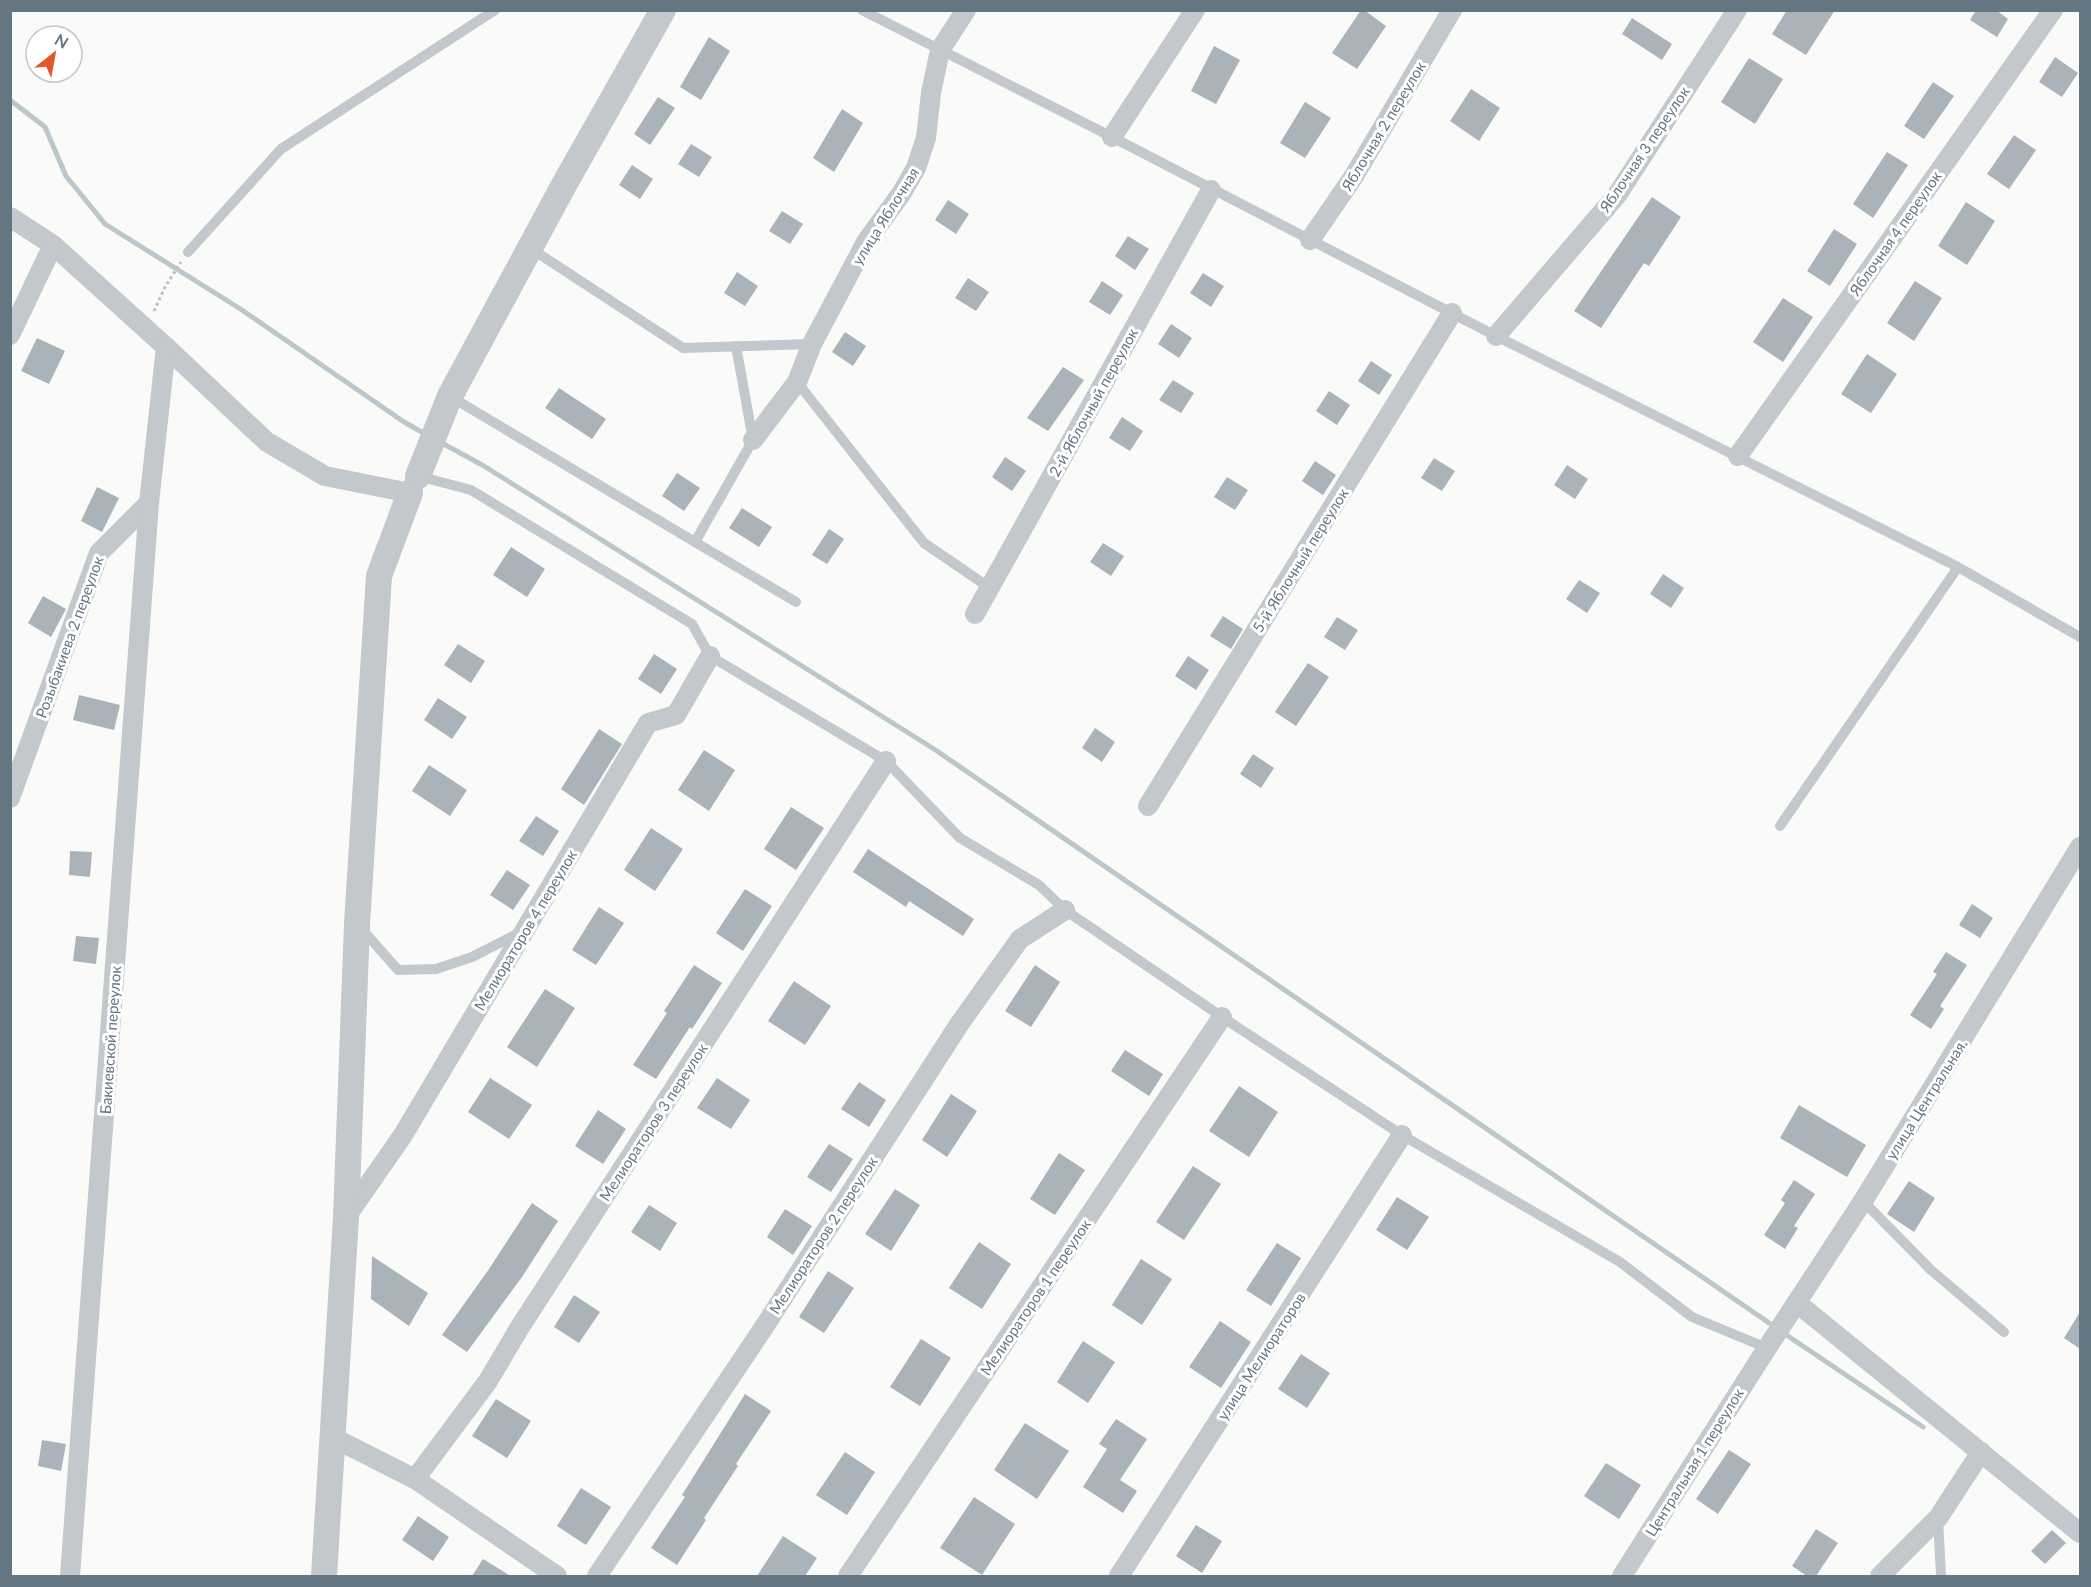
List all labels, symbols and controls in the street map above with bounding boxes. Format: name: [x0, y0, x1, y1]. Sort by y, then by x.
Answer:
north arrow: [24, 24, 84, 84]
text: N: [52, 29, 72, 52]
street label: Яблочная 2 переулок: [1337, 58, 1429, 195]
street label: Яблочная 3 переулок: [1595, 83, 1693, 216]
street label: улица Яблочная: [848, 164, 922, 268]
street label: Яблочная 4 переулок: [1845, 167, 1945, 299]
street label: 2-й Яблочный переулок: [1045, 325, 1141, 479]
street label: 5-й Яблочный переулок: [1248, 484, 1352, 635]
street label: Розыбакиева 2 переулок: [31, 553, 107, 720]
street label: Мелиораторов 4 переулок: [470, 846, 580, 1014]
street label: Бакиевской переулок: [96, 965, 124, 1115]
street label: улица Центральная.: [1882, 1035, 1970, 1163]
street label: Мелиораторов 3 переулок: [595, 1040, 711, 1204]
street label: Мелиораторов 2 переулок: [765, 1153, 881, 1317]
street label: Мелиораторов 1 переулок: [976, 1215, 1094, 1378]
street label: улица Мелиораторов: [1213, 1289, 1309, 1423]
street label: Центральная 1 переулок: [1641, 1384, 1747, 1539]

